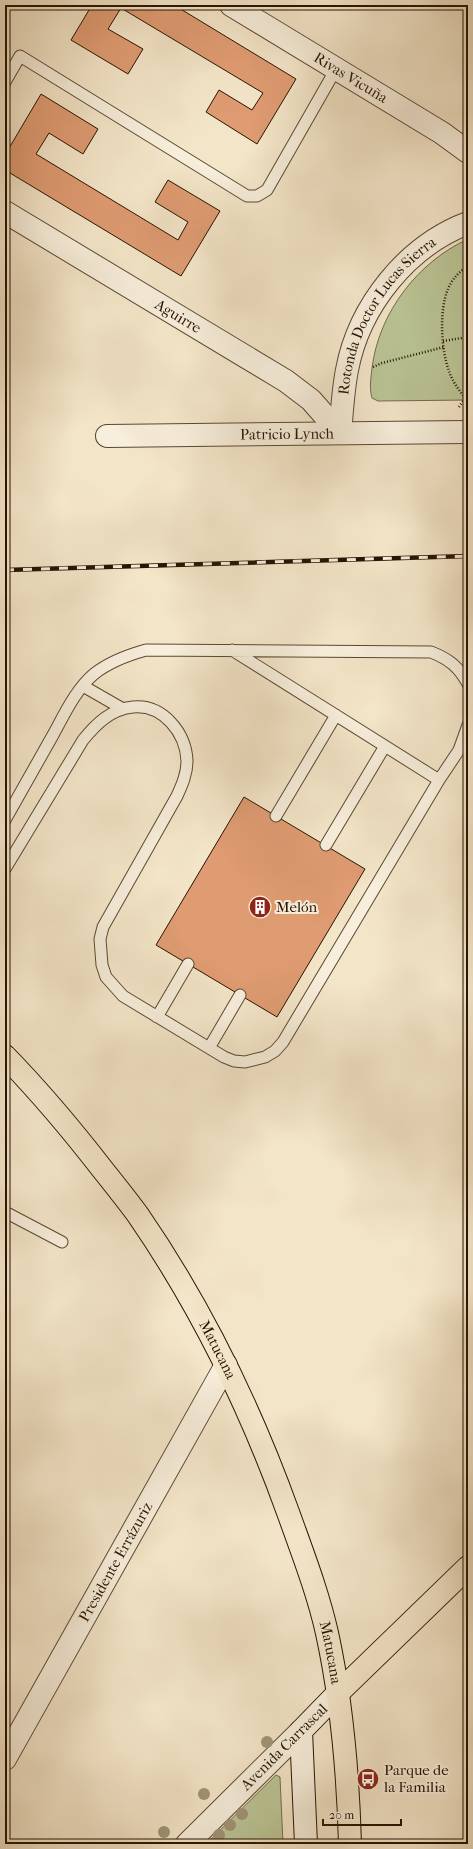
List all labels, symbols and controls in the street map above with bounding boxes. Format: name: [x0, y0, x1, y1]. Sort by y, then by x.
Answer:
street label: Rivas Vicuña: [311, 48, 392, 107]
street label: Rotonda Doctor Lucas Sierra: [334, 232, 440, 396]
street label: Aguirre: [151, 295, 205, 337]
street label: Patricio Lynch: [240, 424, 335, 444]
building icon: Melón: [247, 894, 273, 920]
place label: Melón: [276, 898, 317, 916]
street label: Matucana: [195, 1317, 241, 1383]
street label: Presidente Errázuriz: [75, 1499, 156, 1625]
street label: Matucana: [315, 1619, 345, 1686]
street label: Avenida Carrascal: [236, 1700, 331, 1795]
place label: Parque de la Familia: [383, 1761, 449, 1796]
bus stop icon: Parque de la Familia: [355, 1766, 381, 1792]
scale bar: [323, 1801, 401, 1827]
text: 20 m: [329, 1808, 354, 1822]

